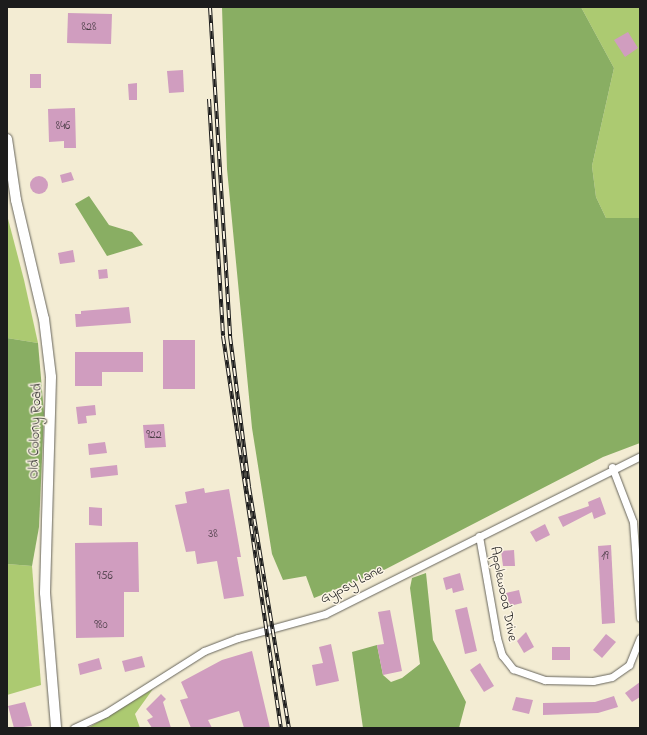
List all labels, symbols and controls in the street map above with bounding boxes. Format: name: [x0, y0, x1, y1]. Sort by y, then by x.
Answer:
house number: 828: [82, 21, 96, 35]
house number: 846: [56, 120, 70, 134]
street label: Old Colony Road: [26, 383, 46, 479]
house number: 922: [146, 429, 162, 443]
house number: 38: [208, 528, 218, 542]
street label: Applewood Drive: [486, 545, 520, 643]
house number: 19: [601, 550, 609, 564]
street label: Gypsy Lane: [318, 562, 386, 608]
house number: 956: [97, 570, 113, 584]
house number: 980: [94, 619, 108, 633]

